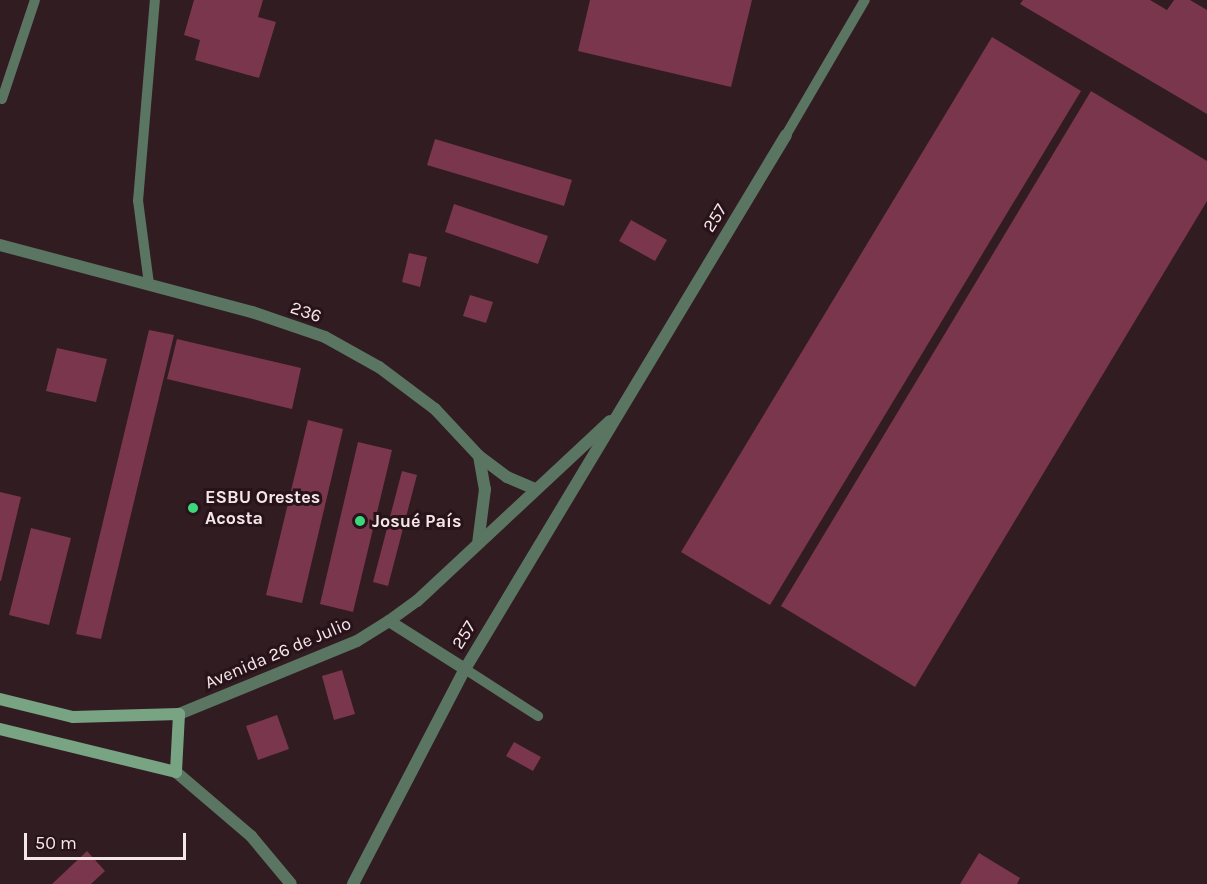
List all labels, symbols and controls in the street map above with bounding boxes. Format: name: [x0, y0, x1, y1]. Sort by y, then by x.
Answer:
street label: 257: [698, 200, 732, 236]
street label: 236: [288, 297, 324, 327]
place label: ESBU Orestes Acosta: [205, 487, 320, 530]
marker: ESBU Orestes Acosta: [186, 501, 200, 515]
place label: Josué País: [372, 510, 461, 532]
marker: Josué País: [353, 514, 367, 528]
street label: Avenida 26 de Julio: [202, 612, 354, 694]
street label: 257: [447, 617, 481, 653]
scale bar: [27, 821, 189, 859]
text: 50 m: [35, 832, 77, 854]

